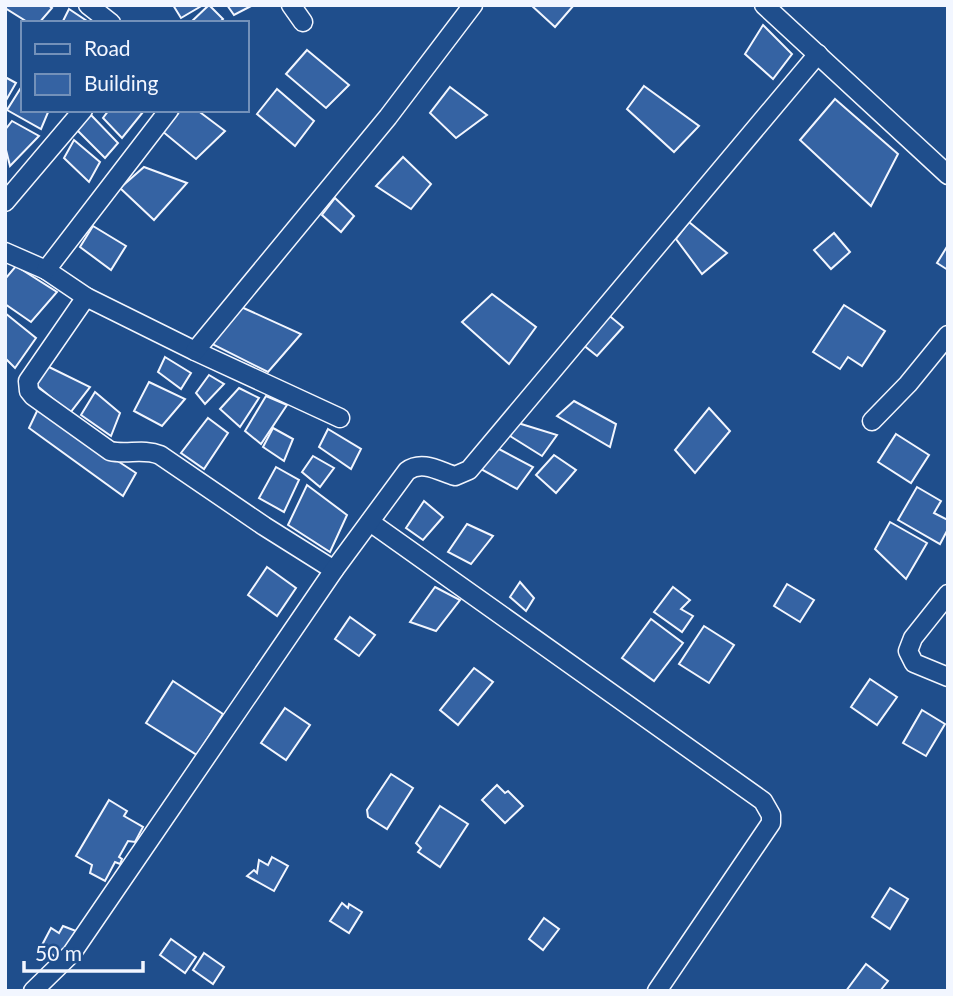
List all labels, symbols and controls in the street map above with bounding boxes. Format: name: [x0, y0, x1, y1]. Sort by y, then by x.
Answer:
legend: [21, 21, 248, 112]
text: Road: [84, 35, 131, 60]
text: Building: [84, 70, 159, 95]
scale bar: [24, 930, 144, 974]
text: 50 m: [35, 940, 82, 965]

